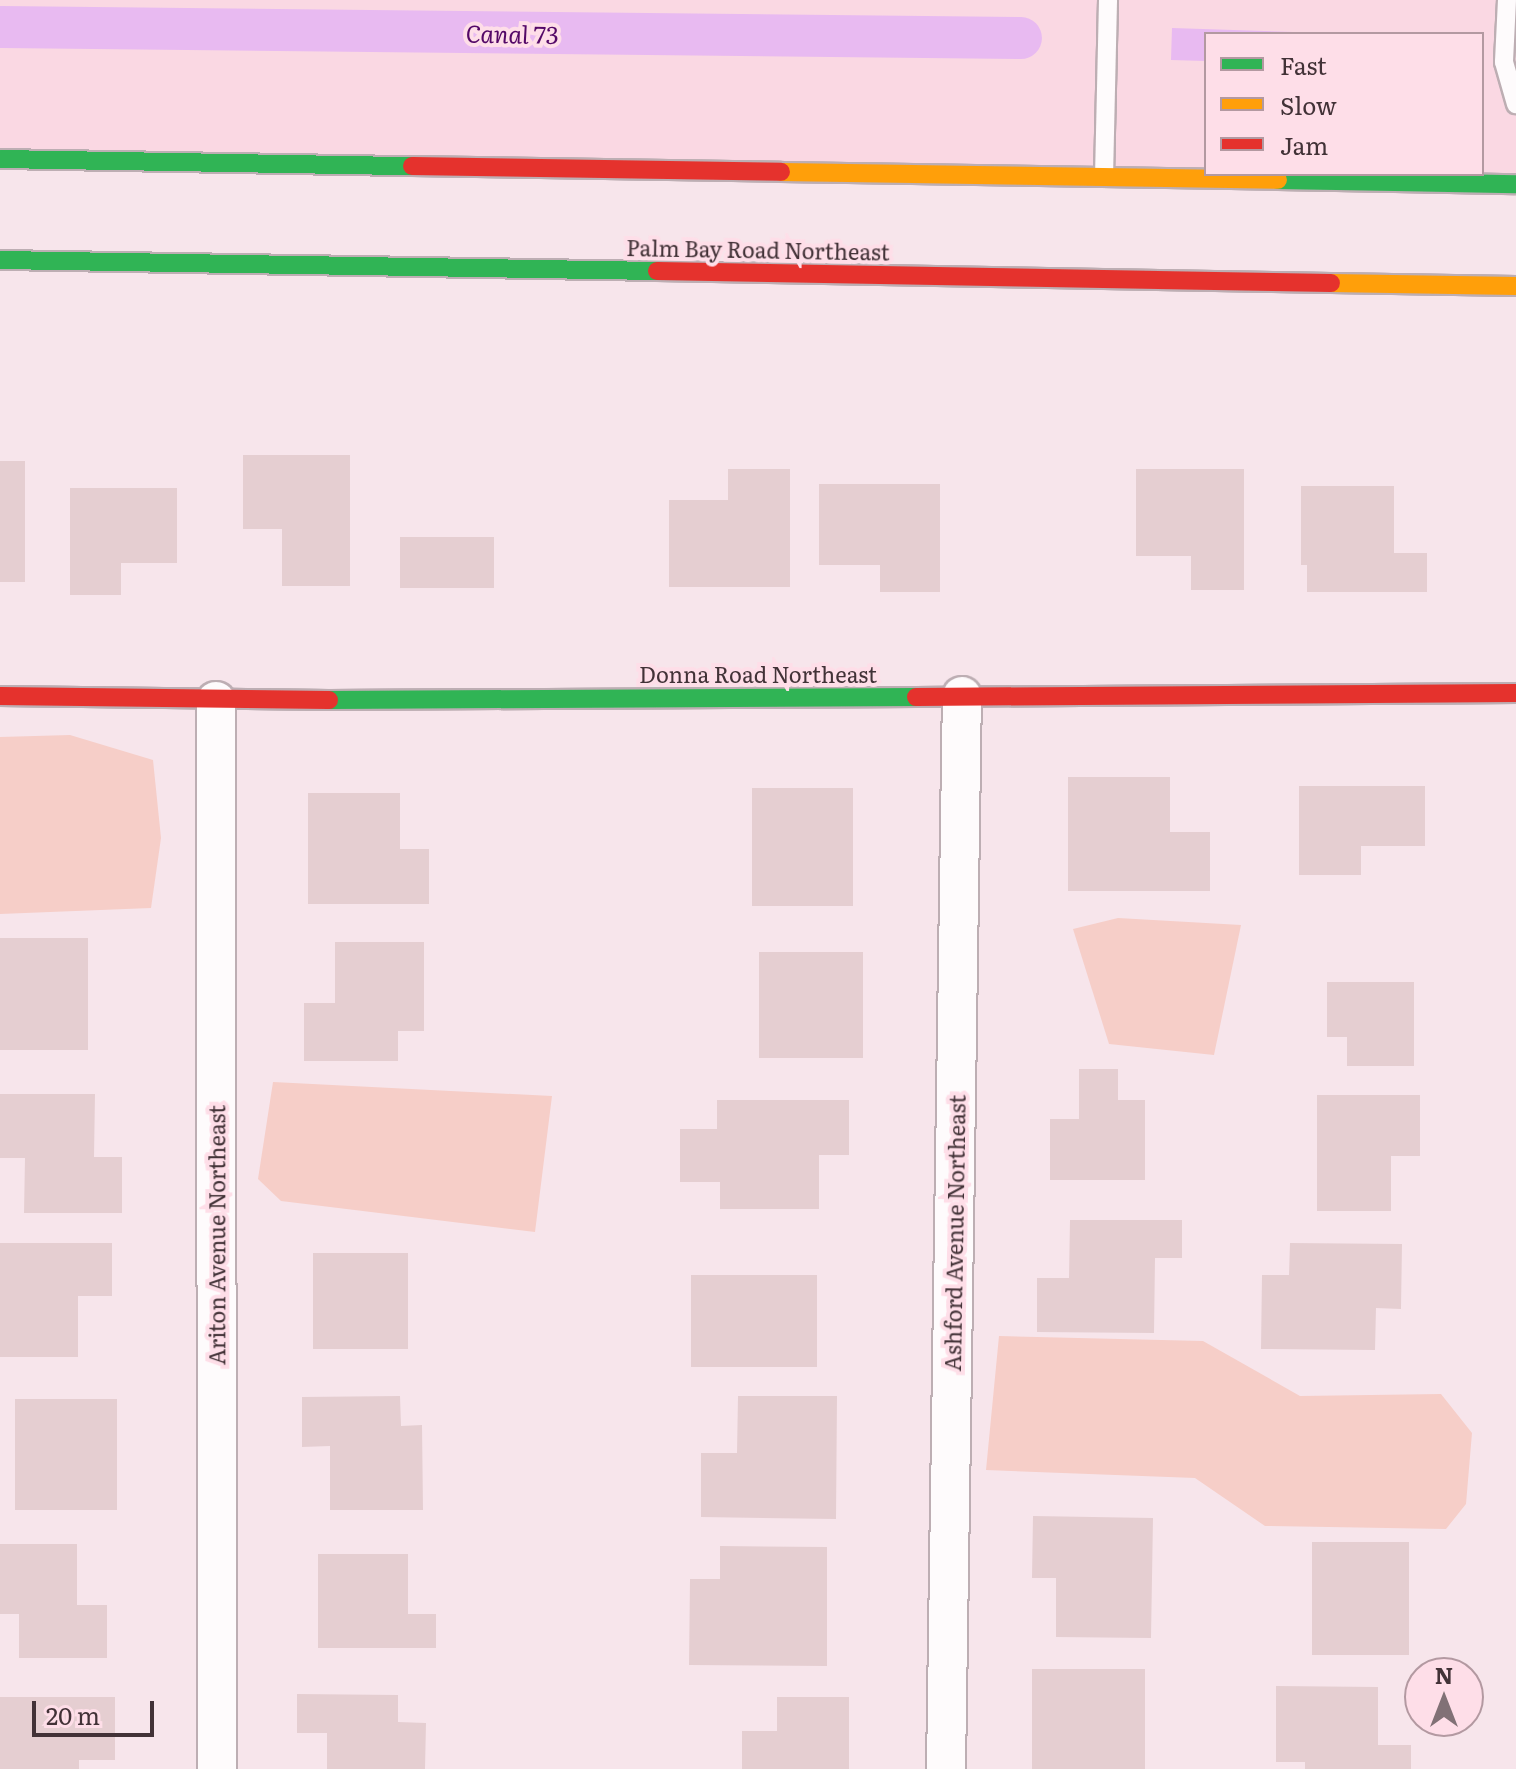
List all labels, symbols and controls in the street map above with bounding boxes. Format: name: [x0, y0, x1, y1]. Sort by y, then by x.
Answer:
water label: Canal 73: [465, 18, 559, 48]
legend: [1204, 32, 1484, 176]
text: Fast: [1280, 47, 1327, 82]
text: Slow: [1280, 87, 1337, 122]
text: Jam: [1280, 127, 1328, 162]
street label: Palm Bay Road Northeast: [626, 234, 890, 264]
street label: Donna Road Northeast: [639, 661, 877, 687]
street label: Ashford Avenue Northeast: [938, 1094, 970, 1372]
street label: Ariton Avenue Northeast: [203, 1105, 229, 1365]
north arrow: [1404, 1657, 1484, 1737]
text: N: [1435, 1658, 1453, 1691]
scale bar: [36, 1685, 158, 1735]
text: 20 m: [46, 1697, 100, 1732]

